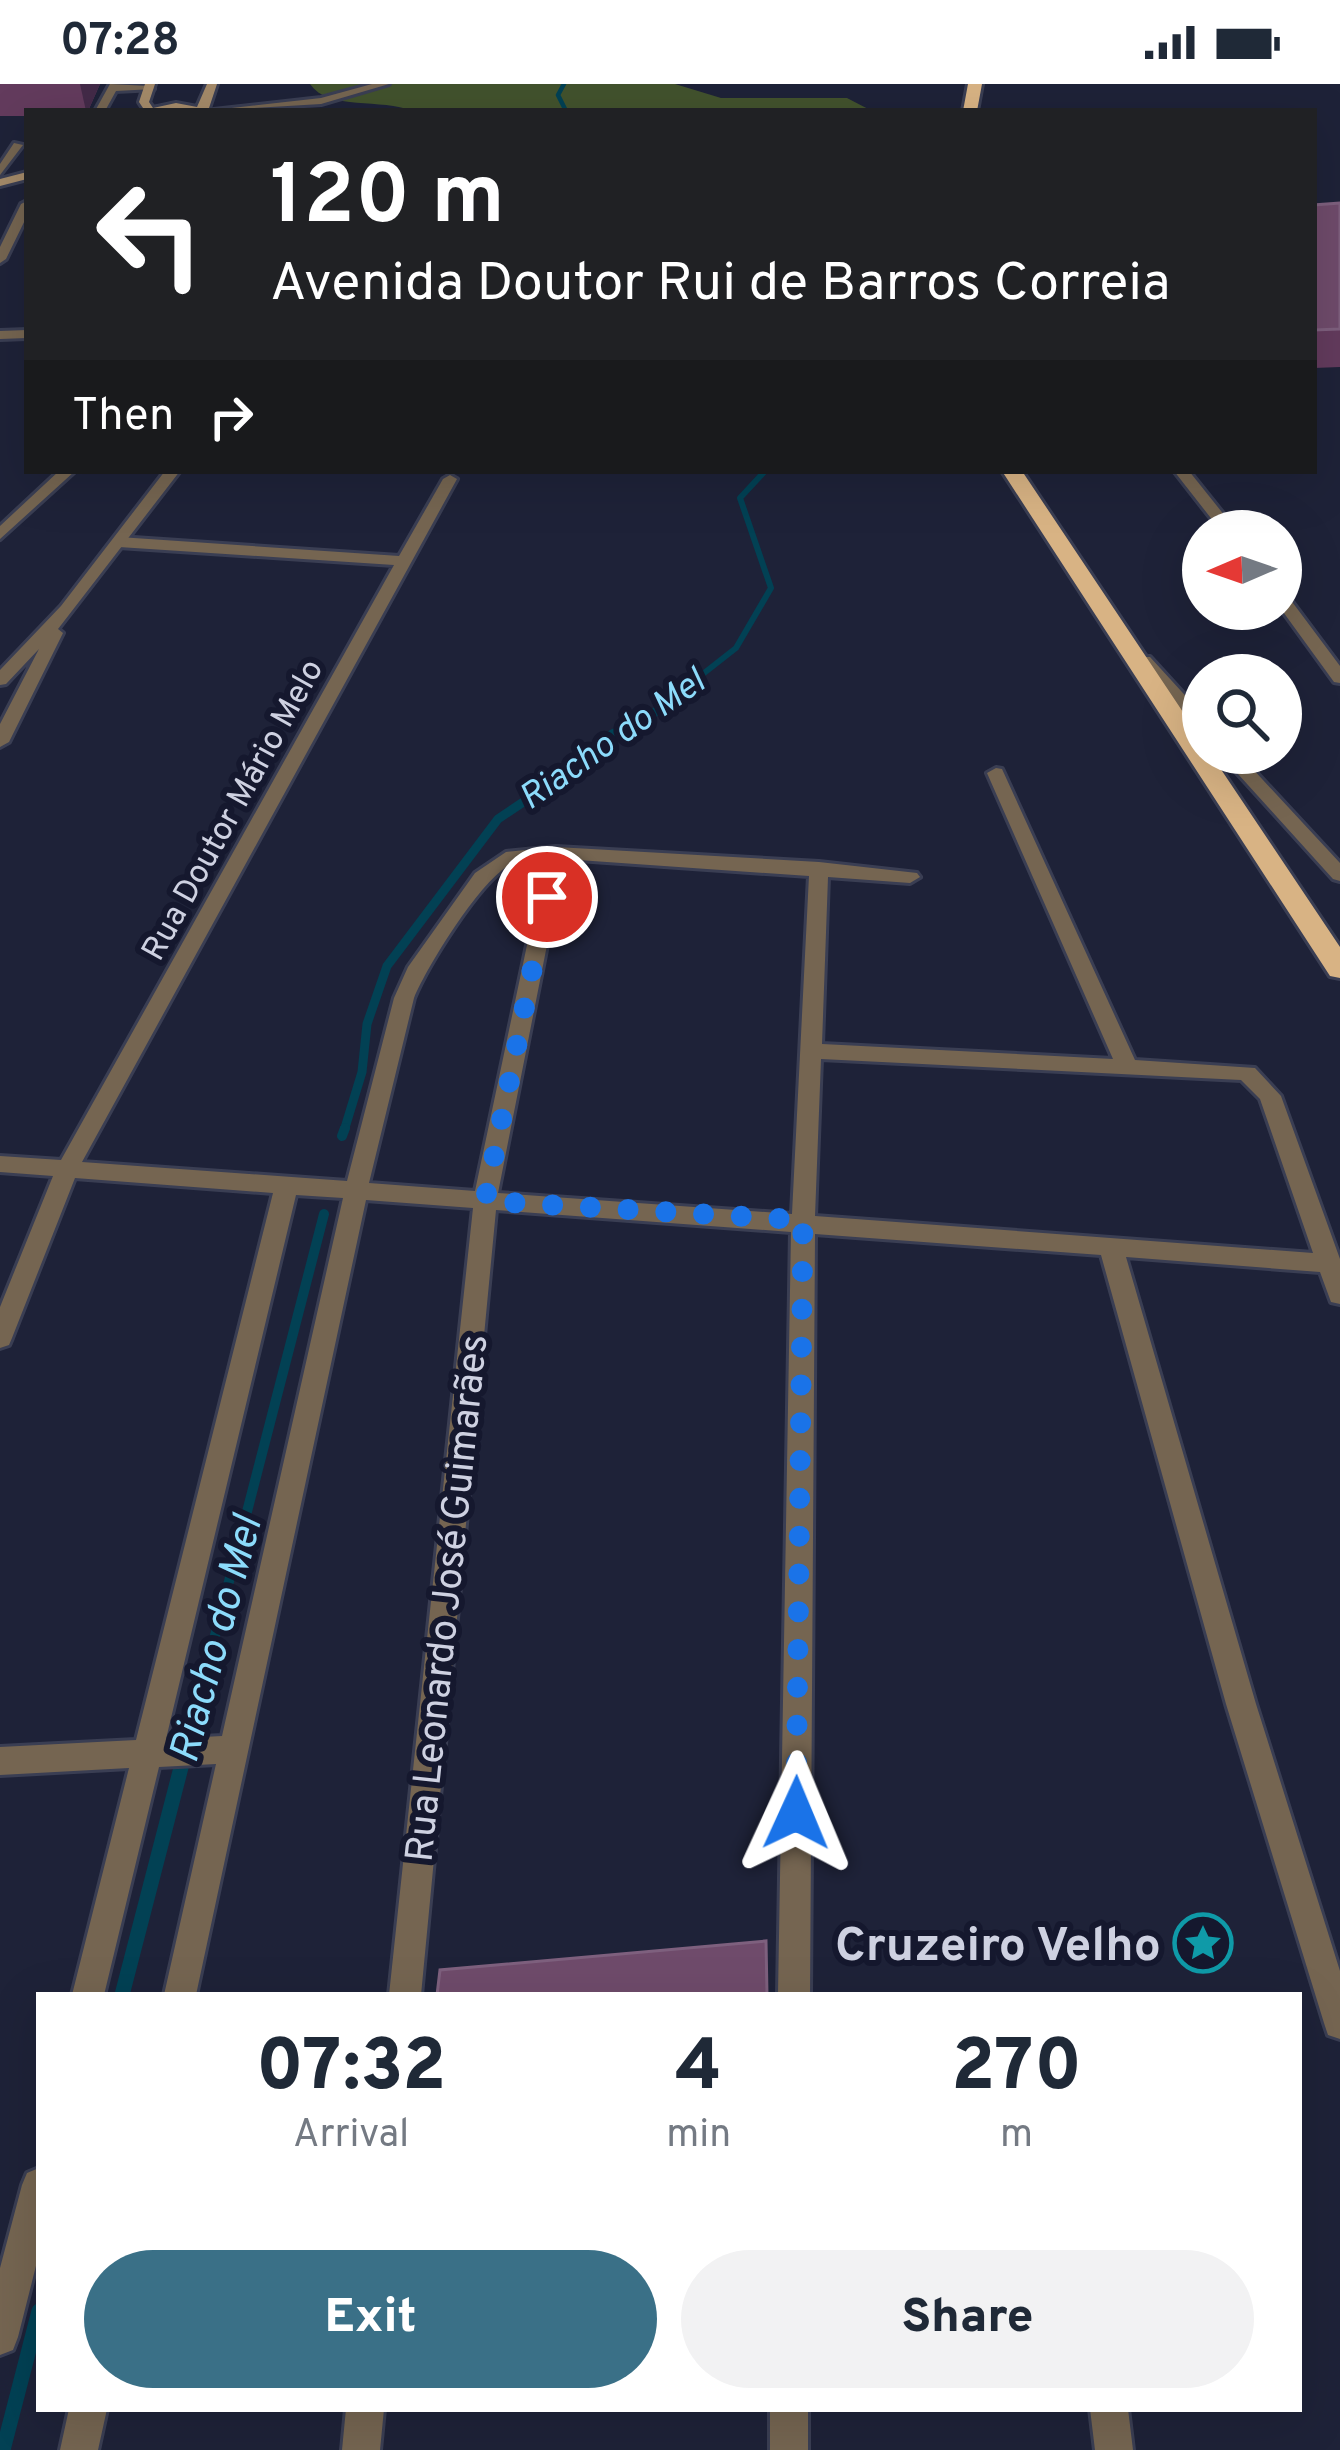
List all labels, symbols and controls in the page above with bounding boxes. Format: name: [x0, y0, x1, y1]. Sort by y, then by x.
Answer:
text: 07:28: [60, 14, 180, 71]
text: 120 m: [270, 147, 505, 253]
icon: left: [72, 156, 228, 312]
text: Avenida Doutor Rui de Barros Correia: [270, 251, 1170, 320]
icon: right: [198, 384, 264, 450]
text: Then: [72, 389, 174, 446]
north arrow: [1182, 510, 1302, 630]
map controls: [1182, 510, 1302, 774]
street label: Rua Doutor Mário Melo: [134, 653, 335, 969]
button: search: [1182, 654, 1302, 774]
water label: Riacho do Mel: [511, 659, 717, 822]
pin: [496, 846, 598, 948]
icon: arrive: [514, 864, 580, 930]
street label: Rua Leonardo José Guimarães: [397, 1332, 502, 1865]
water label: Riacho do Mel: [160, 1509, 277, 1769]
position arrow: [733, 1750, 859, 1876]
place icon: Cruzeiro Velho: [1172, 1912, 1234, 1974]
place label: Cruzeiro Velho: [835, 1918, 1161, 1978]
text: 07:32: [256, 2024, 446, 2116]
text: 4: [675, 2024, 722, 2116]
text: 270: [951, 2024, 1082, 2116]
text: Arrival: [293, 2112, 409, 2161]
text: min: [666, 2112, 731, 2161]
text: m: [1000, 2112, 1033, 2161]
button: Exit: [84, 2250, 657, 2388]
button: Share: [681, 2250, 1254, 2388]

